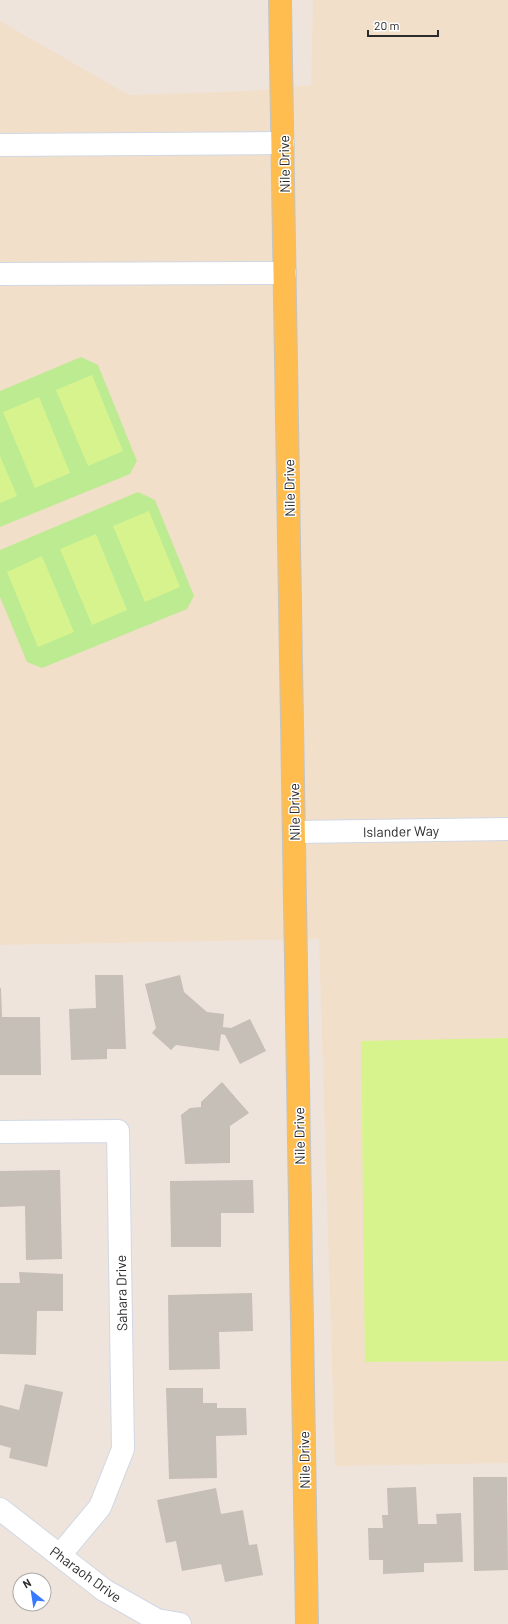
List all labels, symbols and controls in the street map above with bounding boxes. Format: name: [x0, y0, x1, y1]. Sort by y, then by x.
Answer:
scale bar: [368, 12, 438, 38]
text: 20 m: [374, 18, 400, 32]
street label: Nile Drive: [275, 135, 293, 193]
street label: Nile Drive: [280, 459, 298, 517]
street label: Nile Drive: [285, 783, 303, 841]
street label: Islander Way: [363, 822, 440, 840]
street label: Nile Drive: [290, 1107, 308, 1165]
street label: Sahara Drive: [112, 1255, 130, 1331]
street label: Nile Drive: [295, 1431, 313, 1489]
street label: Pharaoh Drive: [47, 1542, 125, 1606]
north arrow: [12, 1572, 52, 1612]
text: N: [20, 1575, 33, 1590]

